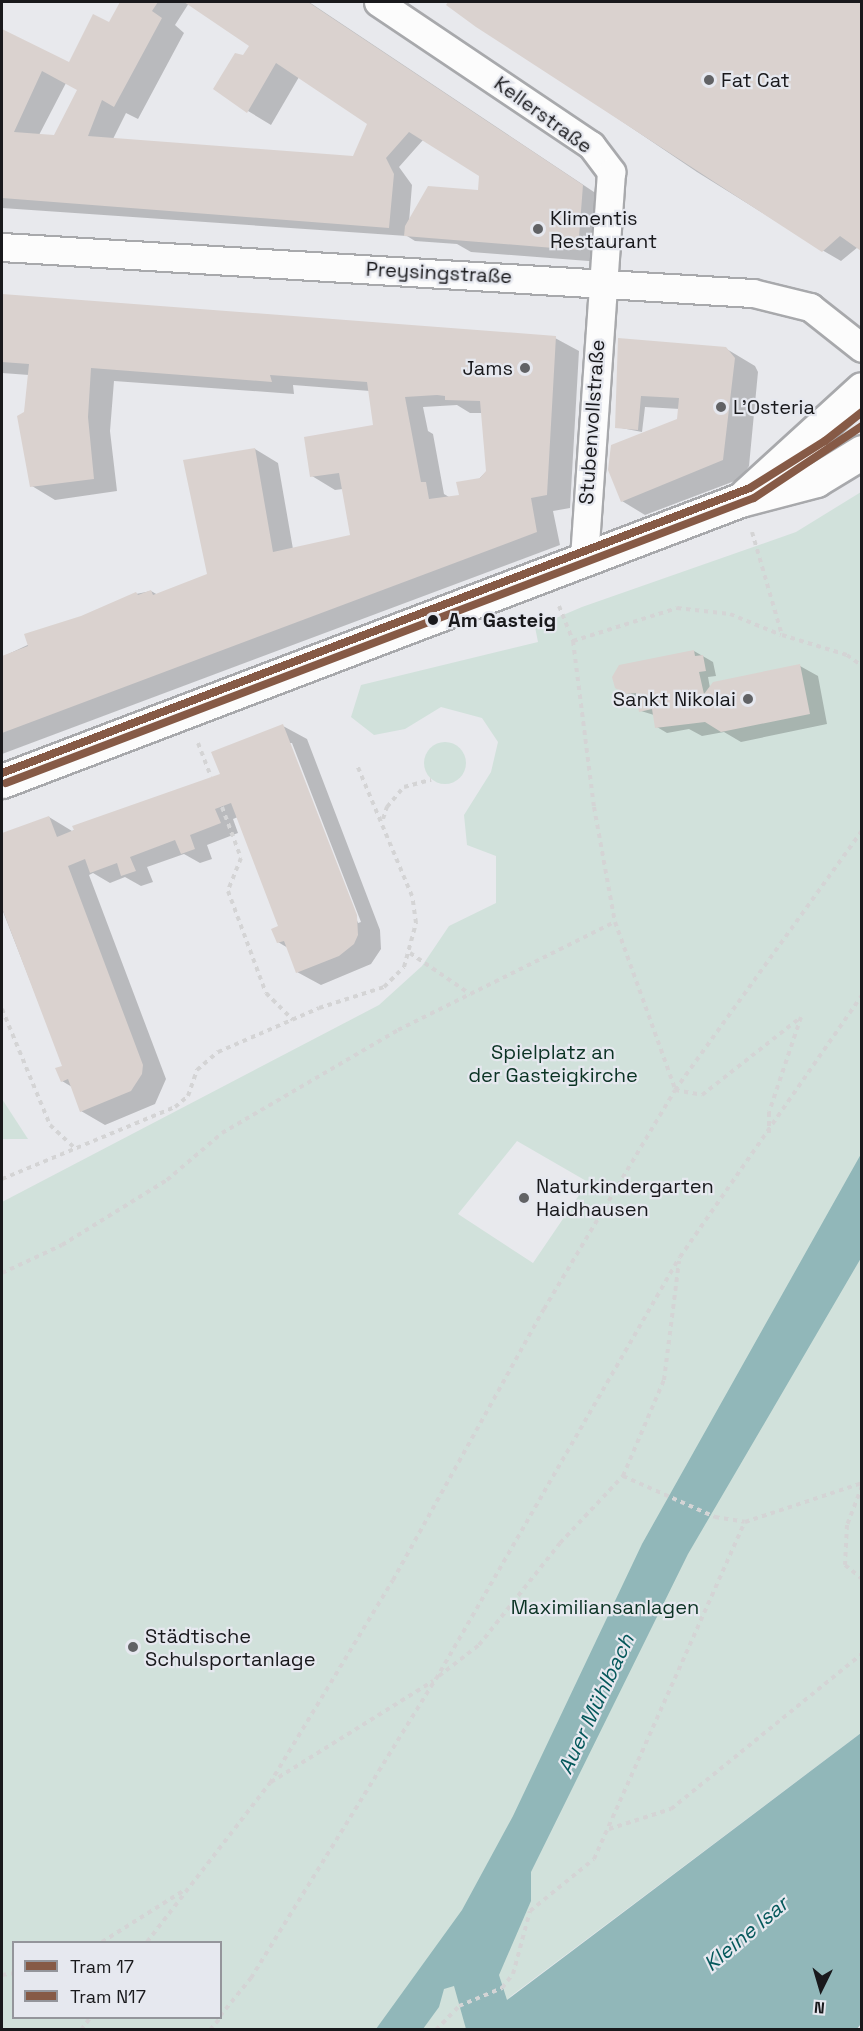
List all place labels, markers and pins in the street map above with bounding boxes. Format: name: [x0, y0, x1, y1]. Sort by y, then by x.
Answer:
place label: Fat Cat: [721, 68, 790, 92]
marker: Fat Cat: [702, 73, 716, 87]
place label: Klimentis Restaurant: [550, 206, 657, 253]
marker: Klimentis Restaurant: [531, 222, 545, 236]
place label: Jams: [462, 356, 513, 380]
marker: Jams: [518, 361, 532, 375]
place label: L'Osteria: [733, 395, 815, 419]
marker: L'Osteria: [714, 400, 728, 414]
place label: Am Gasteig: [448, 608, 556, 632]
marker: Am Gasteig: [423, 610, 443, 630]
place label: Sankt Nikolai: [613, 687, 736, 711]
marker: Sankt Nikolai: [741, 692, 755, 706]
place label: Naturkindergarten Haidhausen: [536, 1174, 714, 1221]
marker: Naturkindergarten Haidhausen: [517, 1191, 531, 1205]
place label: Städtische Schulsportanlage: [145, 1624, 315, 1671]
marker: Städtische Schulsportanlage: [126, 1640, 140, 1654]

